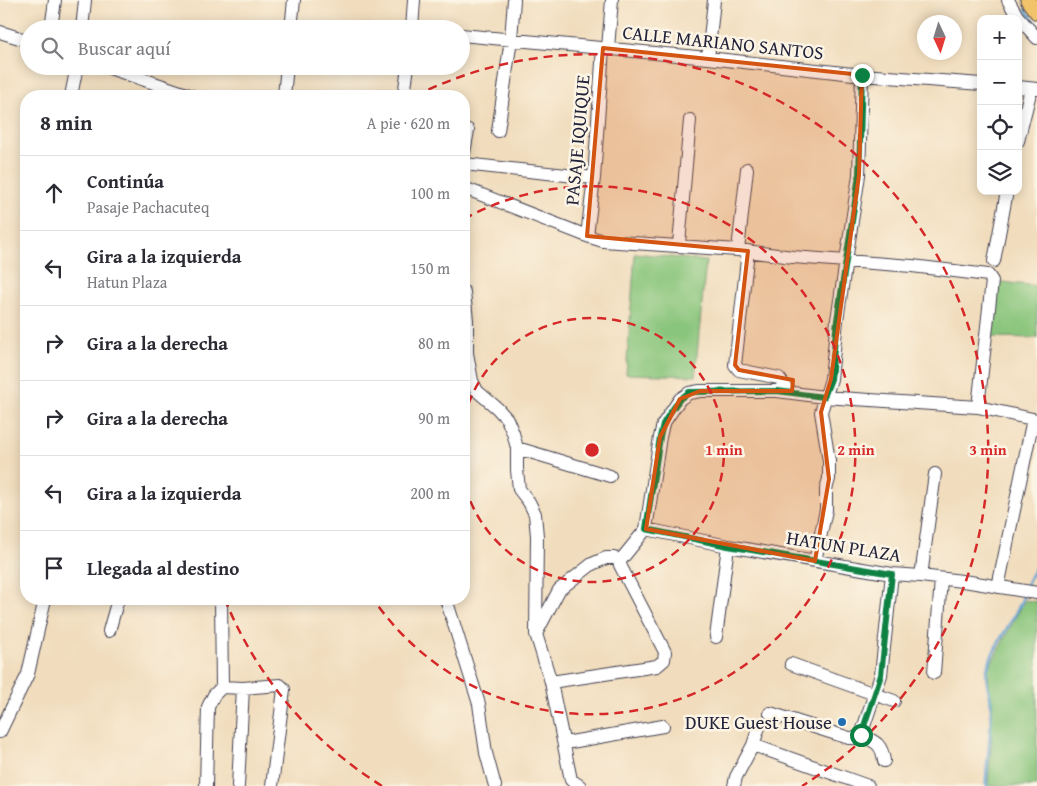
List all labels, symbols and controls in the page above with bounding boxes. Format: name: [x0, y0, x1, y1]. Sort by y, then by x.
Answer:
north arrow: [917, 15, 962, 60]
map controls: [977, 15, 1022, 195]
button: +: [977, 15, 1022, 60]
street label: CALLE MARIANO SANTOS: [621, 18, 825, 66]
search box: [20, 20, 470, 75]
icon: search: [38, 34, 66, 62]
text: Buscar aquí: [78, 34, 171, 62]
button: −: [977, 60, 1022, 105]
route end: [851, 64, 874, 87]
street label: PASAJE IQUIQUE: [557, 73, 597, 206]
button: locate: [977, 105, 1022, 150]
text: 8 min: [40, 107, 92, 138]
text: A pie · 620 m: [367, 111, 450, 135]
button: layers: [977, 150, 1022, 195]
text: Continúa: [87, 167, 164, 195]
icon: ahead: [40, 179, 68, 207]
text: 100 m: [410, 181, 450, 205]
text: Pasaje Pachacuteq: [87, 195, 209, 219]
text: Gira a la izquierda: [87, 242, 242, 270]
icon: left: [40, 254, 68, 282]
text: 150 m: [410, 256, 450, 280]
text: Hatun Plaza: [87, 270, 167, 294]
icon: right: [40, 329, 68, 357]
text: Gira a la derecha: [87, 329, 228, 357]
text: 80 m: [418, 331, 450, 355]
icon: right: [40, 404, 68, 432]
text: Gira a la derecha: [87, 404, 228, 432]
text: 90 m: [418, 406, 450, 430]
text: 1 min: [705, 439, 743, 460]
text: 2 min: [837, 439, 875, 460]
text: 3 min: [969, 439, 1007, 460]
centre of rings: [583, 441, 601, 459]
icon: left: [40, 479, 68, 507]
text: Gira a la izquierda: [87, 479, 242, 507]
text: 200 m: [410, 481, 450, 505]
street label: HATUN PLAZA: [785, 523, 904, 569]
icon: arrive: [40, 554, 68, 582]
text: Llegada al destino: [87, 554, 239, 582]
place label: DUKE Guest House: [685, 708, 832, 736]
marker: DUKE Guest House: [836, 716, 848, 728]
route start: [850, 724, 873, 747]

